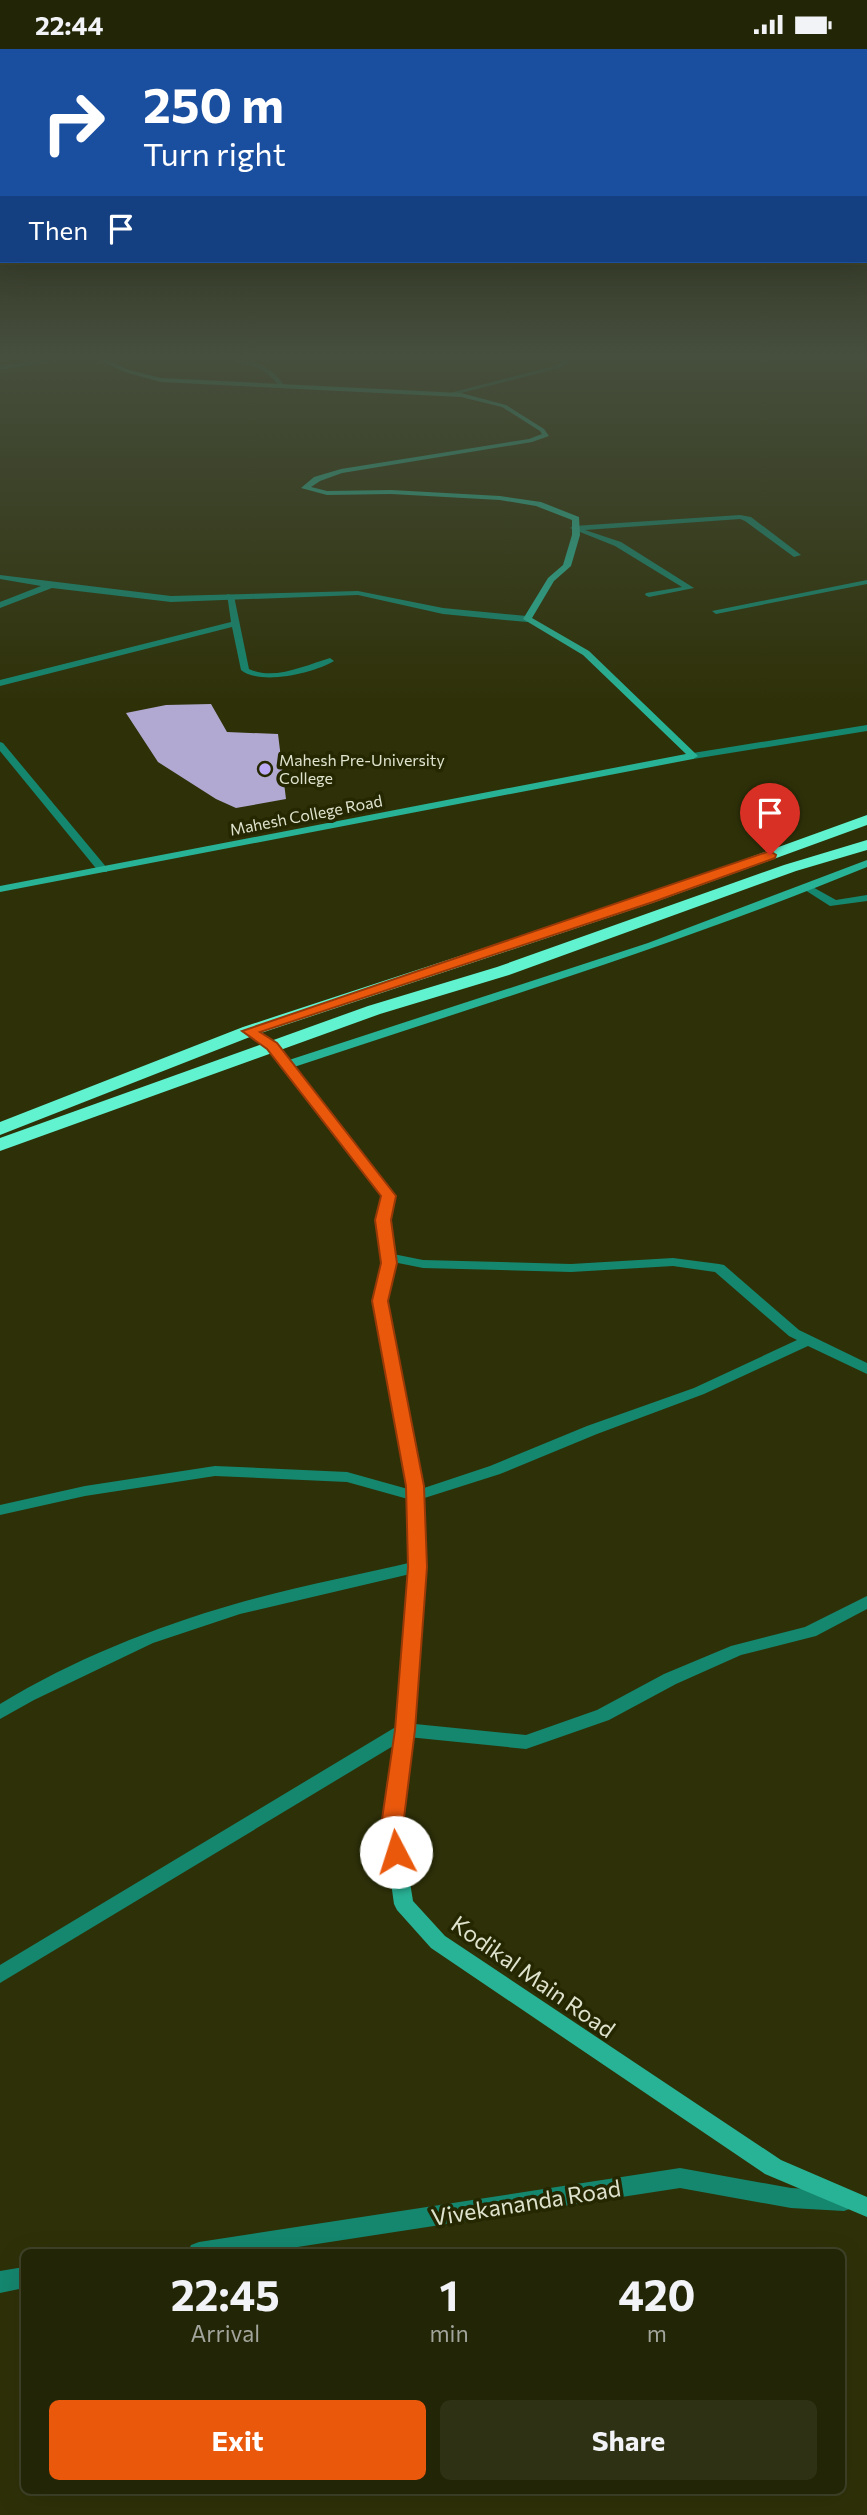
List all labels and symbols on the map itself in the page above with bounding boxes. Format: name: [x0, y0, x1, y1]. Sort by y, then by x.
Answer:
place label: Mahesh Pre-University College: [279, 750, 445, 787]
marker: Mahesh Pre-University College: [257, 761, 273, 777]
pin: [740, 783, 800, 855]
street label: Mahesh College Road: [228, 790, 384, 839]
position arrow: [359, 1815, 433, 1889]
street label: Kodikal Main Road: [446, 1909, 621, 2043]
street label: Vivekananda Road: [429, 2173, 623, 2231]

